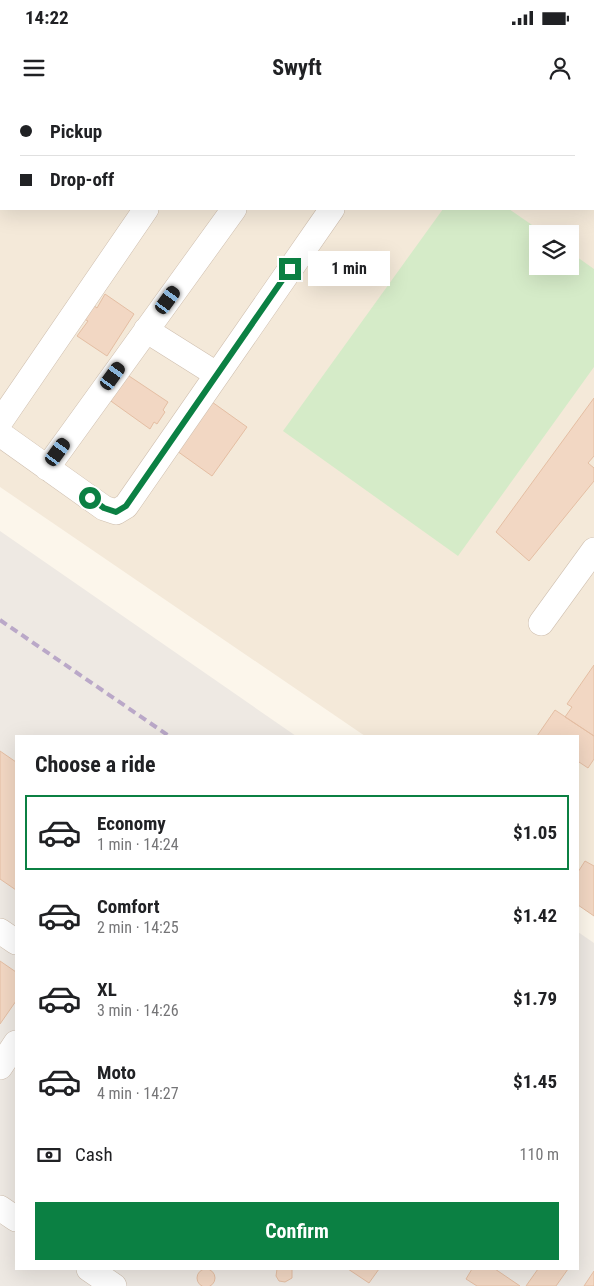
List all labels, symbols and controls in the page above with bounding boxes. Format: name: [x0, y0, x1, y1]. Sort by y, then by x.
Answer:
text: 14:22: [25, 6, 69, 29]
icon: menu: [20, 54, 48, 82]
icon: person: [546, 54, 574, 82]
text: Swyft: [272, 55, 322, 80]
text: Pickup: [50, 120, 102, 143]
text: Drop-off: [50, 168, 114, 191]
map controls: [529, 225, 579, 275]
button: layers: [529, 225, 579, 275]
callout: 1 min: [308, 252, 390, 286]
route end: [279, 258, 301, 280]
text: 1 min: [331, 259, 367, 278]
car: [153, 283, 182, 317]
car: [98, 359, 127, 393]
car: [43, 435, 72, 469]
route start: [79, 487, 101, 509]
text: Choose a ride: [35, 752, 156, 777]
icon: car: [37, 810, 82, 855]
text: Economy: [97, 812, 166, 835]
text: $1.05: [513, 821, 557, 844]
text: 1 min · 14:24: [97, 835, 179, 854]
icon: car: [37, 893, 82, 938]
text: Comfort: [97, 895, 160, 918]
text: $1.42: [513, 904, 557, 927]
text: 2 min · 14:25: [97, 918, 179, 937]
icon: car: [37, 976, 82, 1021]
text: XL: [97, 978, 117, 1001]
text: $1.79: [513, 987, 557, 1010]
text: 3 min · 14:26: [97, 1001, 179, 1020]
icon: car: [37, 1059, 82, 1104]
text: Moto: [97, 1061, 136, 1084]
text: $1.45: [513, 1070, 557, 1093]
text: 4 min · 14:27: [97, 1084, 179, 1103]
icon: cash: [35, 1141, 63, 1169]
text: Cash: [75, 1143, 113, 1166]
text: 110 m: [520, 1145, 559, 1164]
button: Confirm: [35, 1202, 559, 1260]

